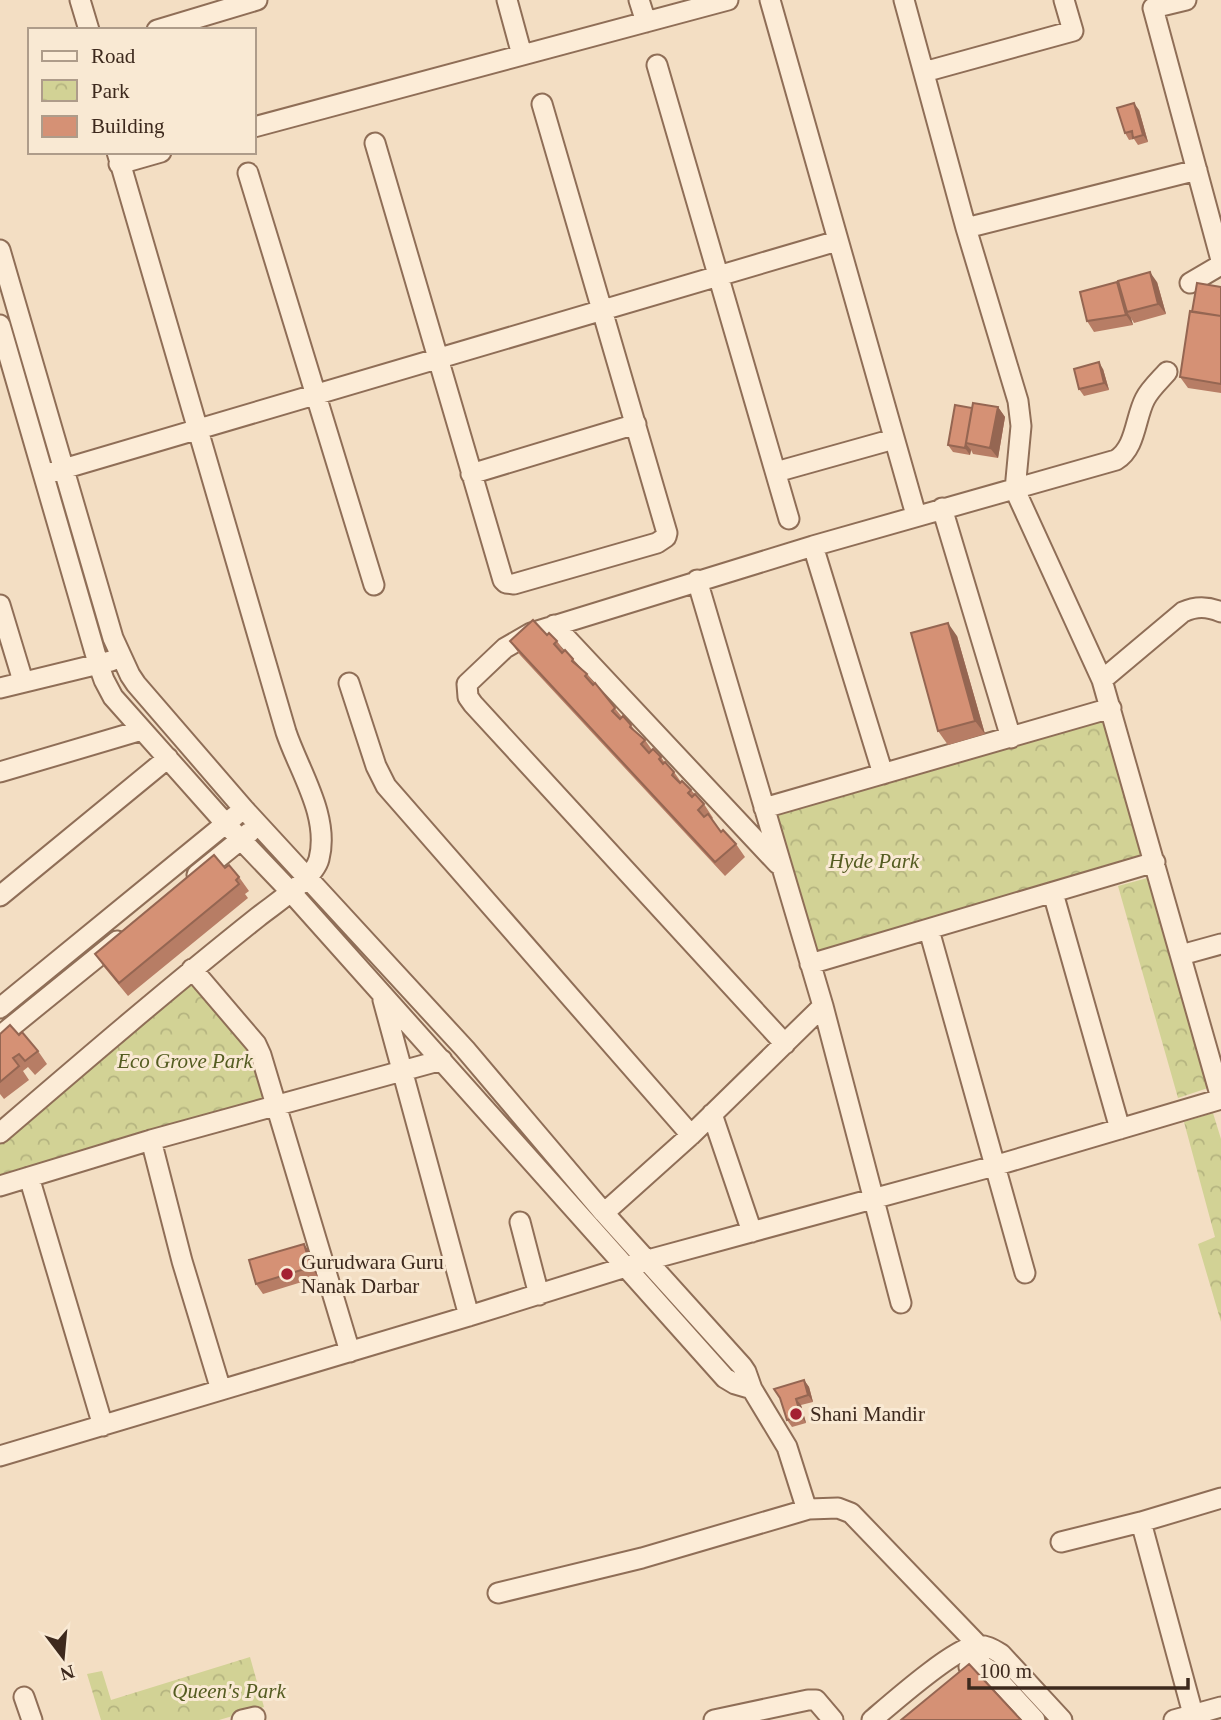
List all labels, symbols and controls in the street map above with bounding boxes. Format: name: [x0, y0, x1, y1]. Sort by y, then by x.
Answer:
legend: [28, 28, 256, 154]
text: Road: [91, 44, 136, 68]
text: Park: [91, 79, 130, 103]
text: Building: [91, 114, 165, 138]
park label: Hyde Park: [828, 849, 920, 873]
park label: Eco Grove Park: [116, 1049, 254, 1073]
place label: Gurudwara Guru Nanak Darbar: [301, 1250, 444, 1298]
marker: Gurudwara Guru Nanak Darbar: [279, 1266, 295, 1282]
place label: Shani Mandir: [810, 1402, 925, 1426]
marker: Shani Mandir: [788, 1406, 804, 1422]
north arrow: [28, 1622, 98, 1692]
scale bar: [969, 1646, 1188, 1690]
text: 100 m: [979, 1659, 1032, 1683]
text: N: [58, 1661, 77, 1685]
park label: Queen's Park: [172, 1679, 286, 1703]

